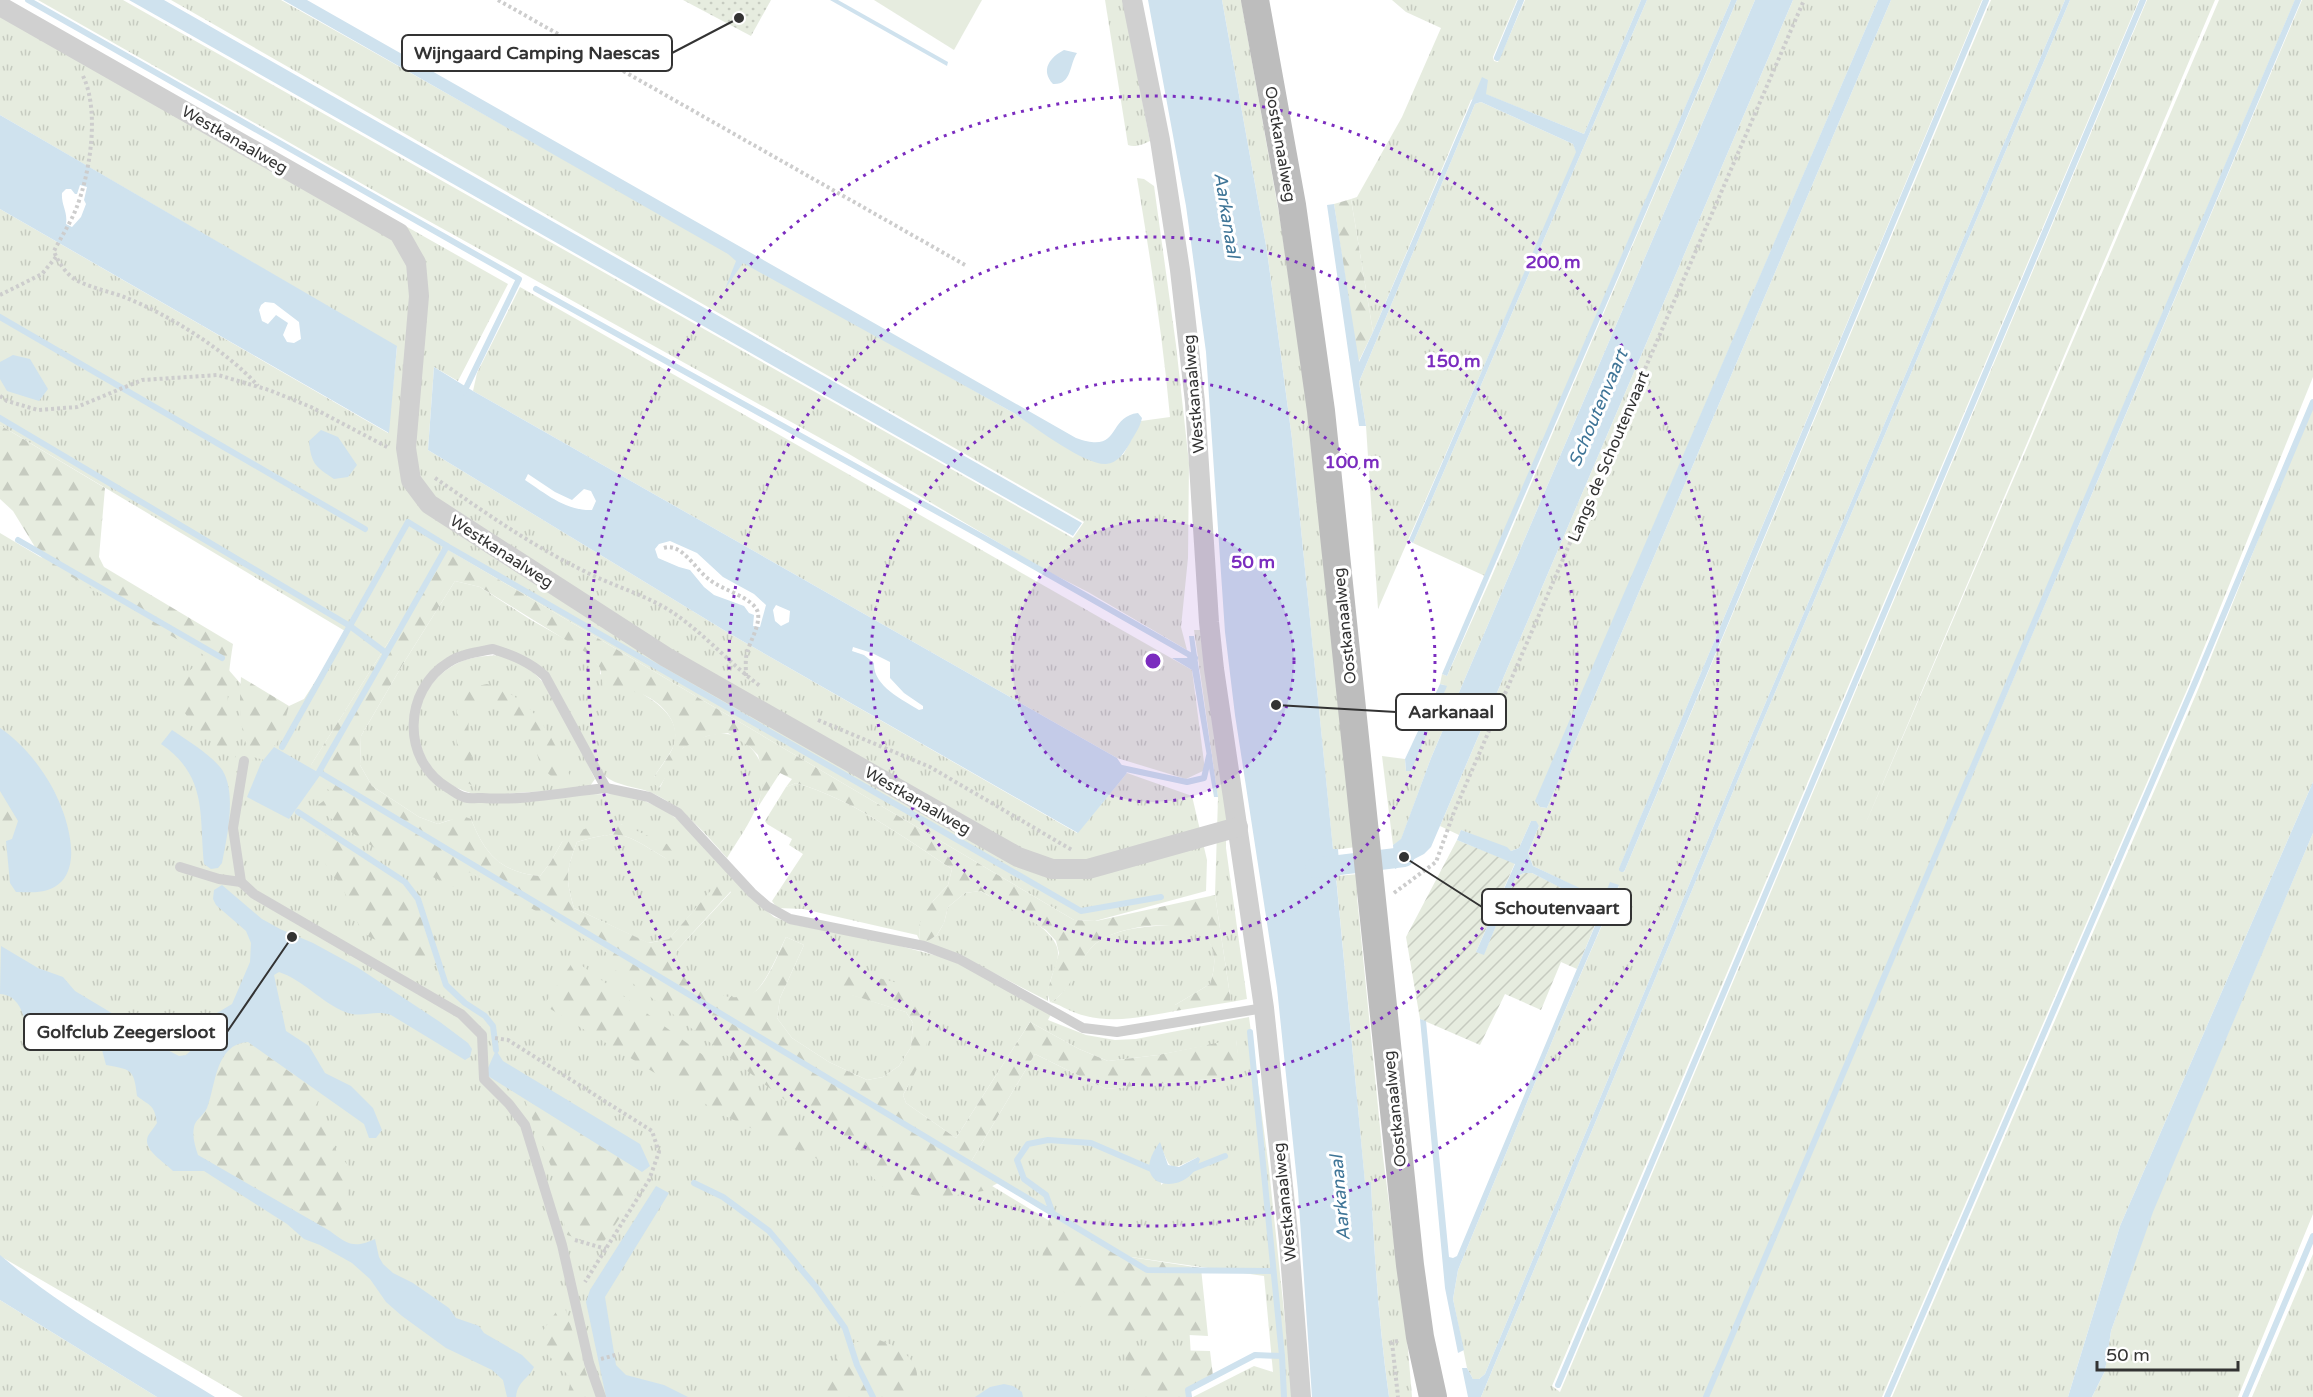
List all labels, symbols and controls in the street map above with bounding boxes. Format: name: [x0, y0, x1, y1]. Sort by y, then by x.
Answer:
callout: Wijngaard Camping Naescas: [402, 35, 672, 71]
text: Wijngaard Camping Naescas: [414, 42, 660, 64]
street label: Oostkanaalweg: [1260, 85, 1300, 204]
street label: Westkanaalweg: [178, 101, 291, 178]
water label: Aarkanaal: [1209, 171, 1245, 262]
text: 200 m: [1525, 251, 1581, 273]
street label: Westkanaalweg: [1179, 334, 1209, 454]
water label: Schoutenvaart: [1564, 344, 1633, 470]
text: 150 m: [1425, 350, 1481, 372]
street label: Langs de Schoutenvaart: [1564, 368, 1654, 545]
text: 100 m: [1324, 451, 1380, 473]
street label: Westkanaalweg: [446, 511, 557, 593]
text: 50 m: [1231, 551, 1275, 573]
street label: Oostkanaalweg: [1329, 567, 1361, 685]
centre of rings: [1143, 651, 1163, 671]
callout: Aarkanaal: [1396, 694, 1506, 730]
text: Aarkanaal: [1408, 701, 1494, 723]
street label: Westkanaalweg: [861, 762, 974, 839]
callout: Schoutenvaart: [1482, 889, 1631, 925]
text: Schoutenvaart: [1495, 897, 1619, 919]
callout: Golfclub Zeegersloot: [24, 1014, 227, 1050]
text: Golfclub Zeegersloot: [37, 1021, 215, 1043]
street label: Oostkanaalweg: [1379, 1050, 1411, 1168]
street label: Westkanaalweg: [1269, 1142, 1301, 1262]
water label: Aarkanaal: [1325, 1152, 1355, 1242]
scale bar: [2097, 1334, 2238, 1372]
text: 50 m: [2106, 1344, 2150, 1366]

